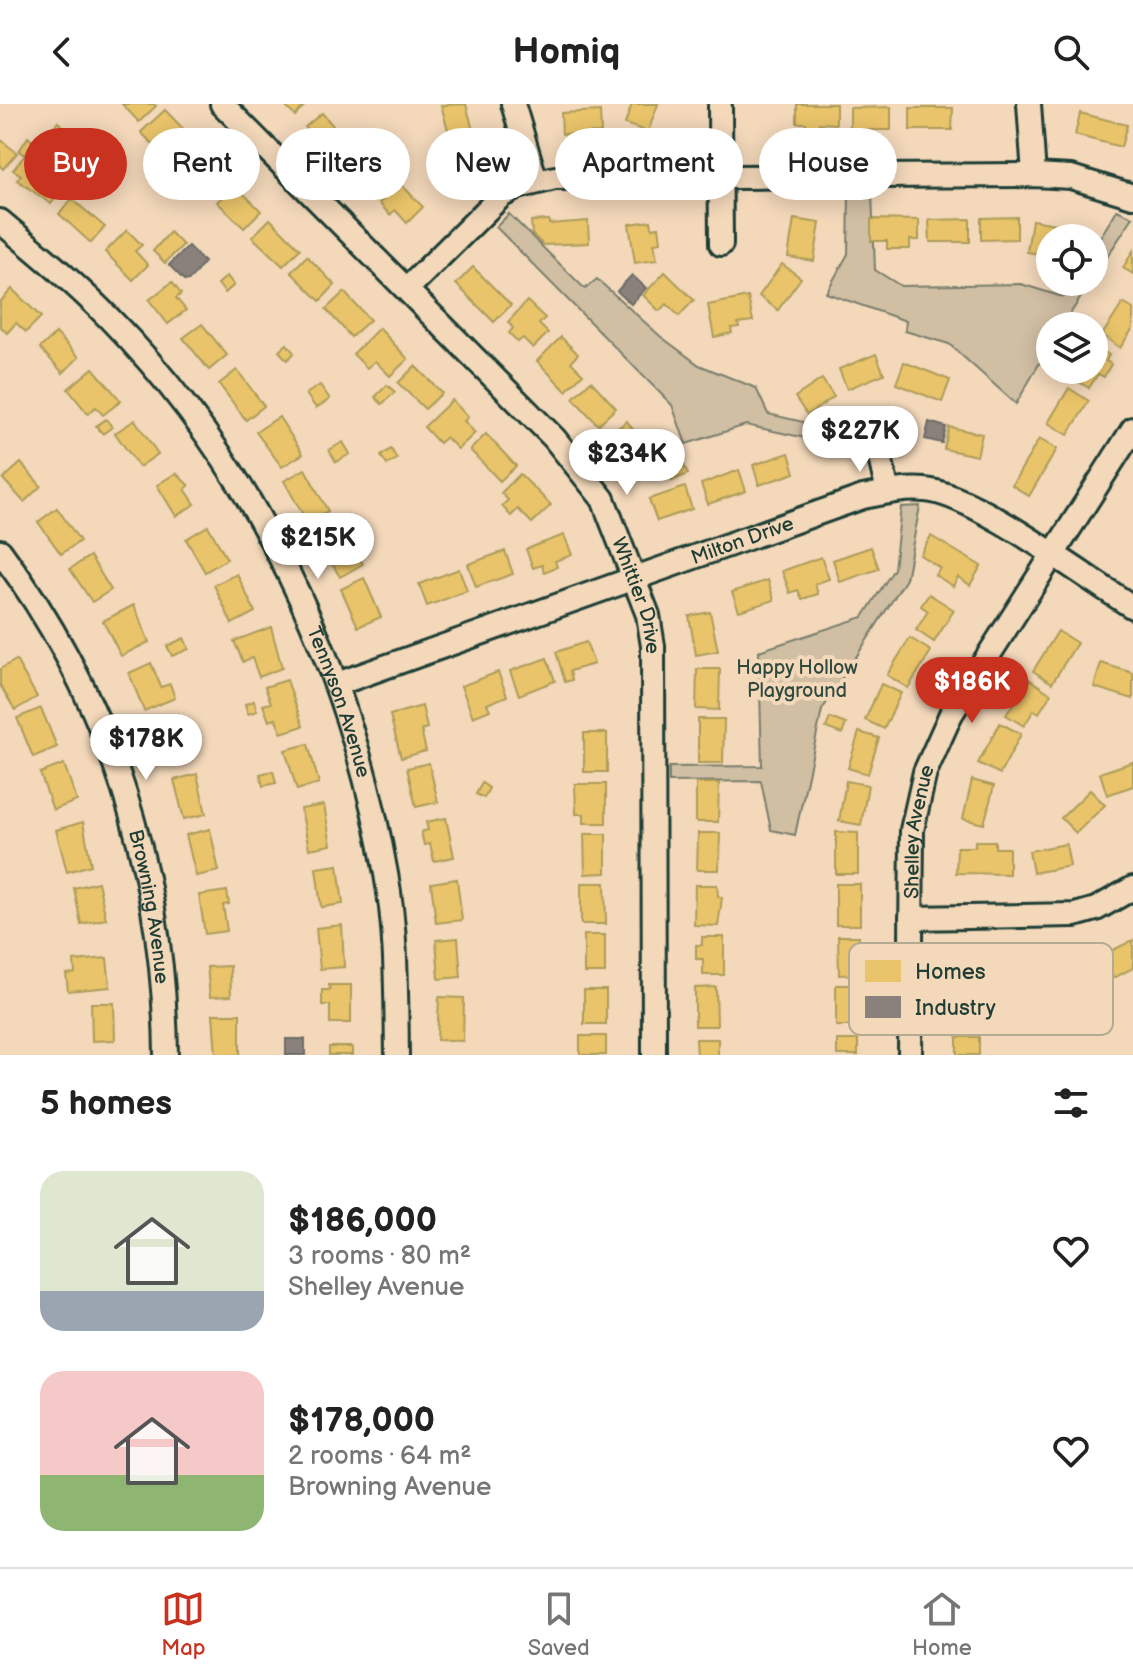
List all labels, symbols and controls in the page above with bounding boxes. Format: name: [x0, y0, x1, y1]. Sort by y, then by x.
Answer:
icon: back: [40, 30, 84, 74]
icon: search: [1049, 30, 1093, 74]
text: Homiq: [513, 31, 620, 74]
chip: Buy: [24, 128, 127, 200]
chip: Rent: [143, 128, 260, 200]
chip: Filters: [276, 128, 410, 200]
chip: New: [426, 128, 539, 200]
chip: Apartment: [555, 128, 743, 200]
chip: House: [759, 128, 897, 200]
map controls: [1036, 224, 1108, 384]
button: locate: [1036, 224, 1108, 296]
button: layers: [1036, 312, 1108, 384]
pin: $227K: [804, 406, 916, 474]
text: $227K: [820, 416, 900, 447]
pin: $234K: [571, 429, 683, 497]
text: $234K: [587, 439, 667, 470]
street label: Milton Drive: [688, 512, 797, 570]
pin: $215K: [262, 513, 374, 581]
text: $215K: [280, 523, 356, 554]
street label: Whittier Drive: [606, 534, 664, 654]
street label: Tennyson Avenue: [301, 623, 375, 781]
park label: Happy Hollow Playground: [736, 656, 858, 703]
pin: $186K: [916, 657, 1028, 725]
text: $186K: [933, 667, 1011, 698]
pin: $178K: [90, 714, 202, 782]
text: $178K: [108, 724, 184, 755]
street label: Shelley Avenue: [900, 761, 940, 899]
street label: Browning Avenue: [123, 827, 174, 985]
legend: [849, 943, 1113, 1035]
text: Homes: [915, 959, 986, 986]
text: Industry: [915, 995, 996, 1022]
icon: filters: [1049, 1081, 1093, 1125]
text: 5 homes: [40, 1083, 172, 1124]
text: $186,000: [288, 1200, 437, 1241]
icon: home: [104, 1203, 200, 1299]
icon: heart: [1049, 1229, 1093, 1273]
text: 3 rooms · 80 m²: [288, 1241, 471, 1272]
text: Shelley Avenue: [288, 1272, 464, 1303]
text: $178,000: [288, 1400, 435, 1441]
icon: home: [104, 1403, 200, 1499]
icon: heart: [1049, 1429, 1093, 1473]
text: 2 rooms · 64 m²: [288, 1441, 472, 1472]
text: Browning Avenue: [288, 1472, 491, 1503]
tab: Map: [161, 1587, 205, 1662]
tab: Saved: [528, 1587, 590, 1662]
tab: Home: [912, 1587, 972, 1662]

